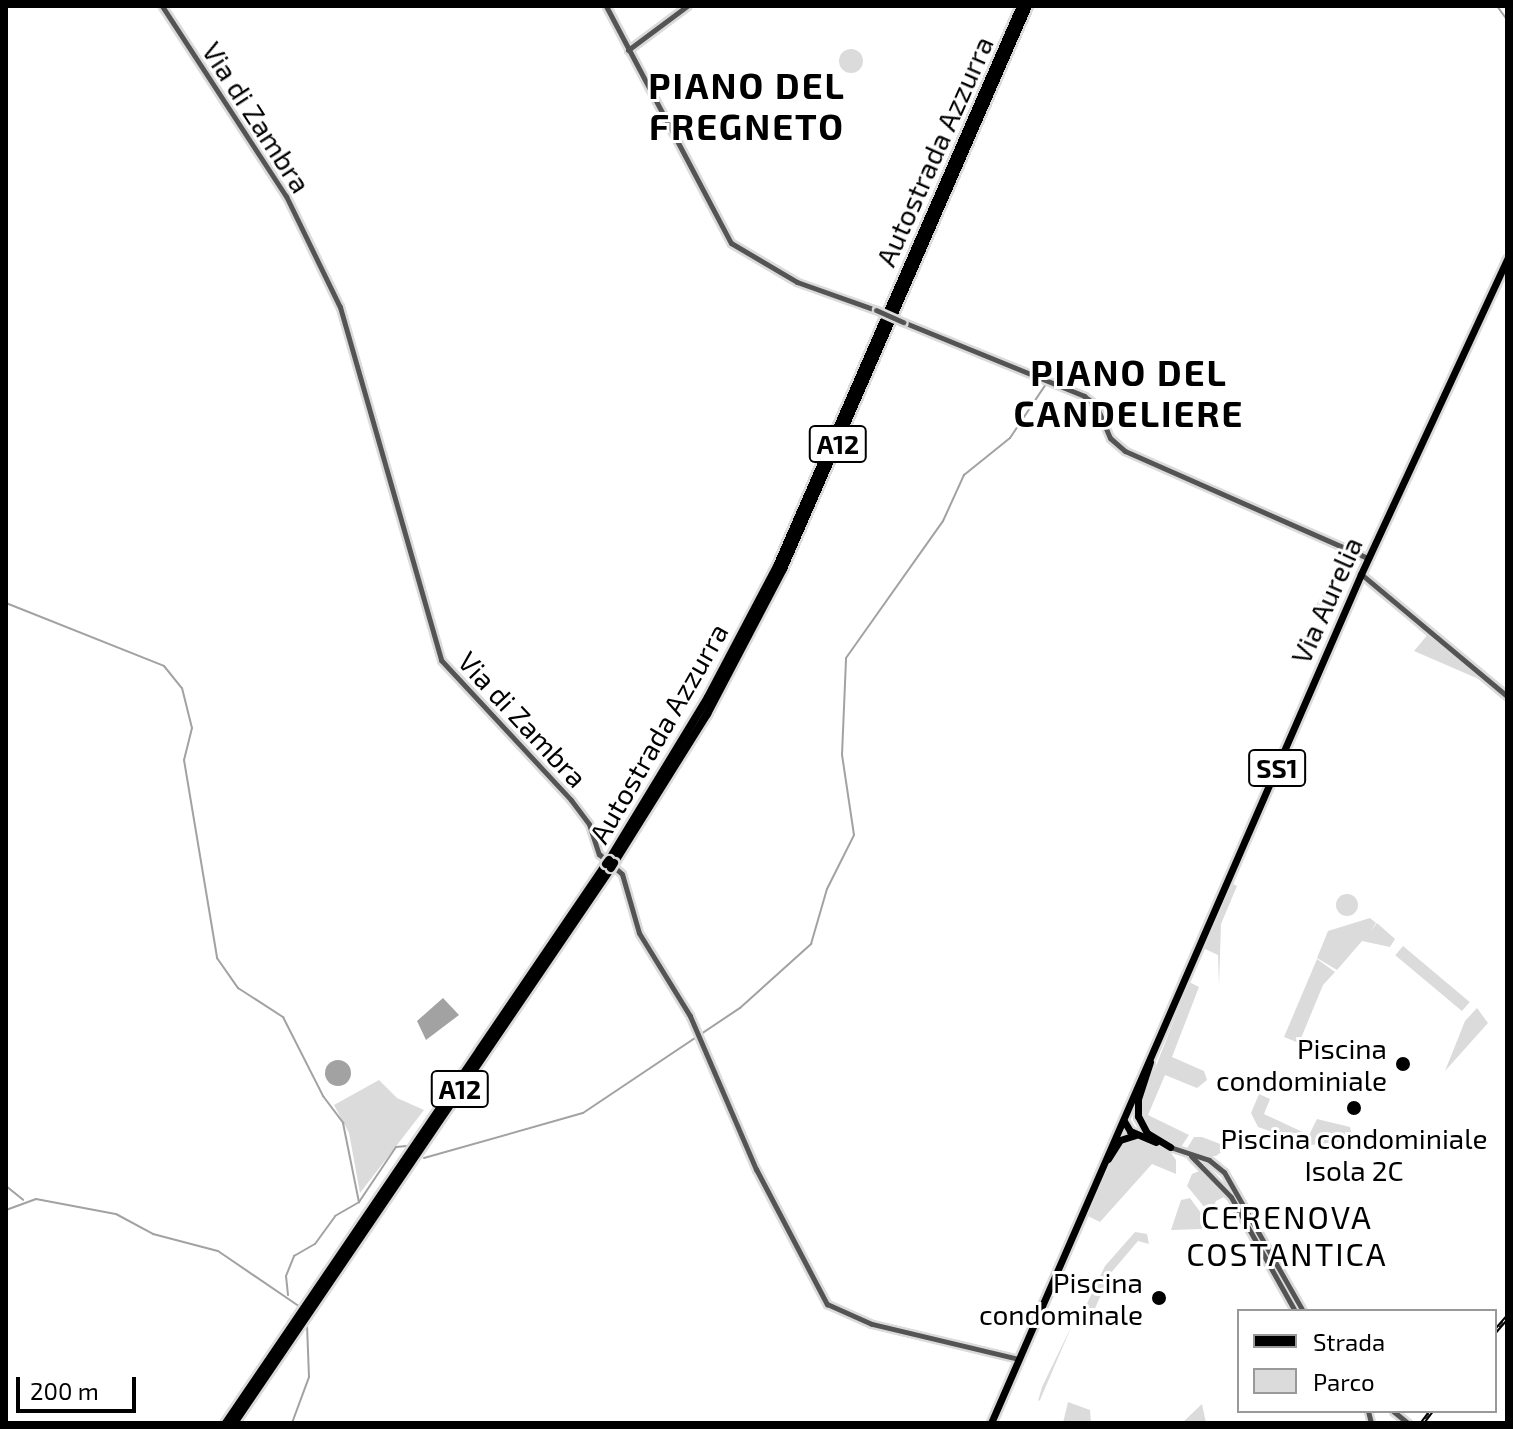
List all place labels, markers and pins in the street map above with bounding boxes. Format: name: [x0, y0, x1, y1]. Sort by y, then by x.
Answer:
place label: Piscina condominiale: [1216, 1031, 1387, 1097]
marker: Piscina condominiale: [1394, 1055, 1412, 1073]
marker: Piscina condominiale Isola 2C: [1345, 1099, 1363, 1117]
place label: Piscina condominiale Isola 2C: [1220, 1121, 1488, 1187]
place label: Piscina condominale: [979, 1265, 1143, 1331]
marker: Piscina condominale: [1150, 1289, 1168, 1307]

